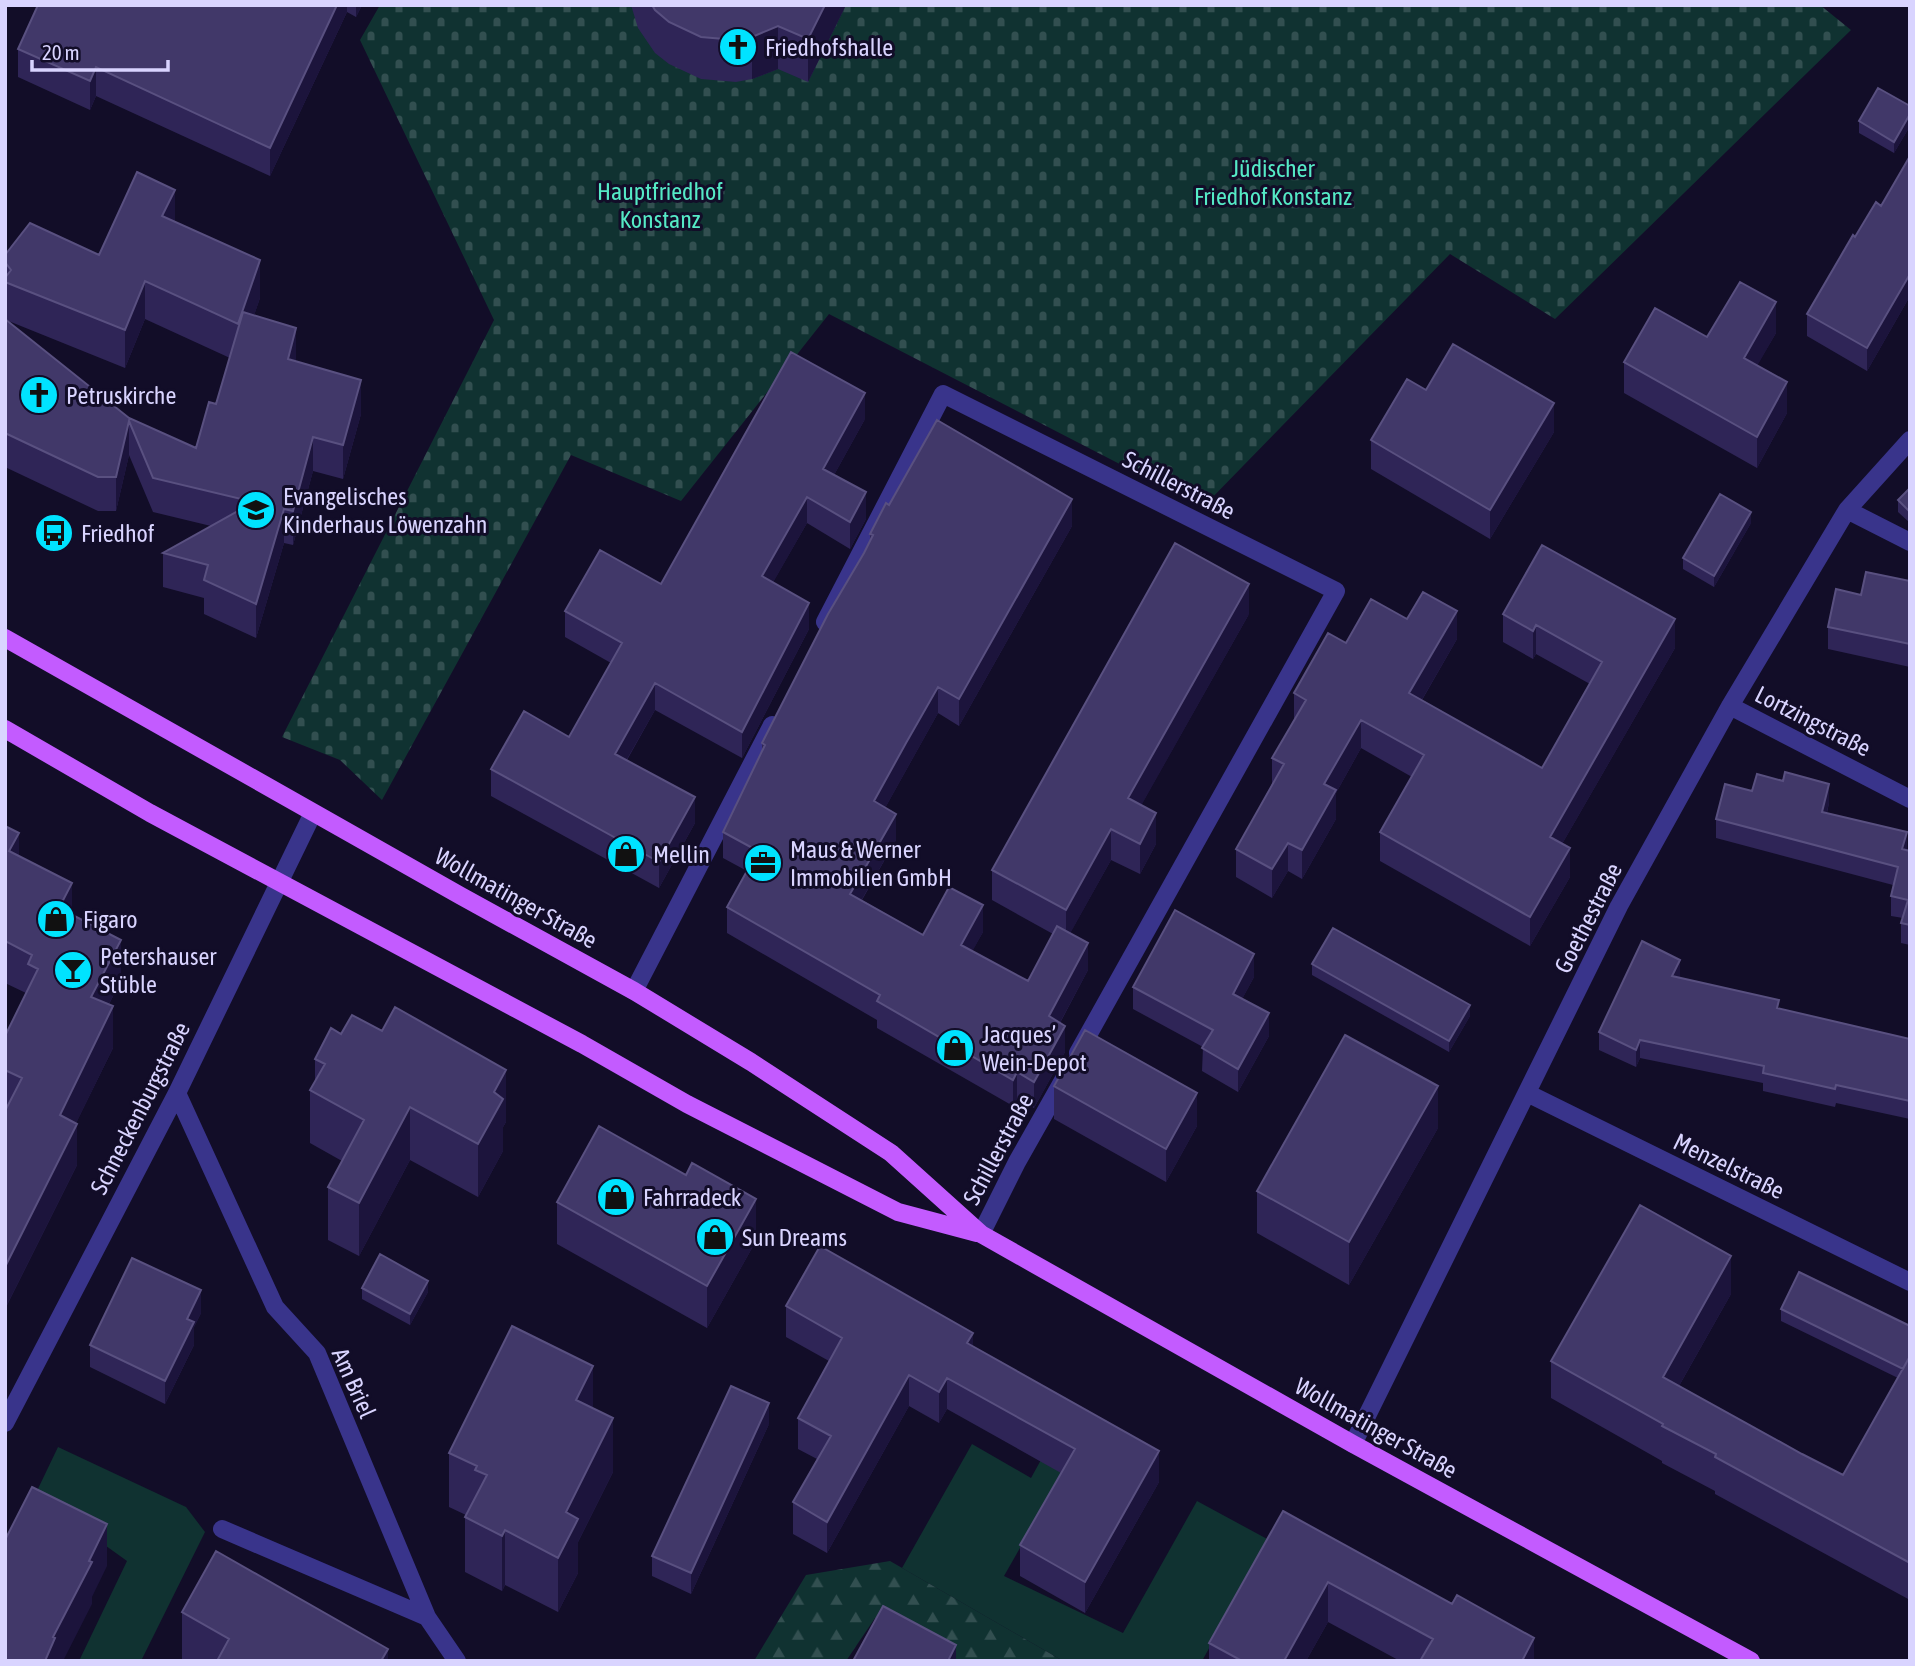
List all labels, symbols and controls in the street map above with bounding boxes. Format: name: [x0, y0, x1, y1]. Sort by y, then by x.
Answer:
church icon: Friedhofshalle: [717, 26, 759, 68]
scale bar: [32, 28, 168, 72]
place label: Friedhofshalle: [765, 34, 893, 61]
text: 20 m: [42, 40, 80, 64]
park label: Jüdischer Friedhof Konstanz: [1194, 155, 1352, 210]
park label: Hauptfriedhof Konstanz: [597, 178, 723, 233]
church icon: Petruskirche: [18, 374, 60, 416]
place label: Petruskirche: [66, 382, 176, 409]
street label: Schillerstraße: [1119, 445, 1239, 525]
place label: Evangelisches Kinderhaus Löwenzahn: [283, 483, 487, 538]
school or university icon: Evangelisches Kinderhaus Löwenzahn: [235, 489, 277, 531]
bus stop icon: Friedhof: [33, 512, 75, 554]
place label: Friedhof: [81, 520, 155, 547]
street label: Lortzingstraße: [1751, 680, 1875, 762]
shop icon: Mellin: [605, 833, 647, 875]
place label: Maus & Werner Immobilien GmbH: [790, 836, 952, 891]
place label: Mellin: [653, 841, 710, 868]
street label: Wollmatinger Straße: [430, 842, 602, 954]
office icon: Maus & Werner Immobilien GmbH: [742, 842, 784, 884]
street label: Goethestraße: [1549, 859, 1627, 977]
shop icon: Figaro: [35, 898, 77, 940]
place label: Figaro: [83, 906, 138, 933]
place label: Petershauser Stüble: [100, 943, 217, 998]
bar icon: Petershauser Stüble: [52, 949, 94, 991]
street label: Schneckenburgstraße: [85, 1017, 195, 1199]
place label: Jacques’ Wein-Depot: [982, 1021, 1087, 1076]
shop icon: Jacques’ Wein-Depot: [934, 1027, 976, 1069]
street label: Schillerstraße: [957, 1089, 1039, 1209]
street label: Menzelstraße: [1669, 1128, 1789, 1204]
shop icon: Fahrradeck: [595, 1176, 637, 1218]
place label: Fahrradeck: [643, 1184, 742, 1211]
shop icon: Sun Dreams: [694, 1216, 736, 1258]
place label: Sun Dreams: [742, 1224, 847, 1251]
street label: Am Briel: [327, 1344, 382, 1423]
street label: Wollmatinger Straße: [1290, 1372, 1462, 1484]

